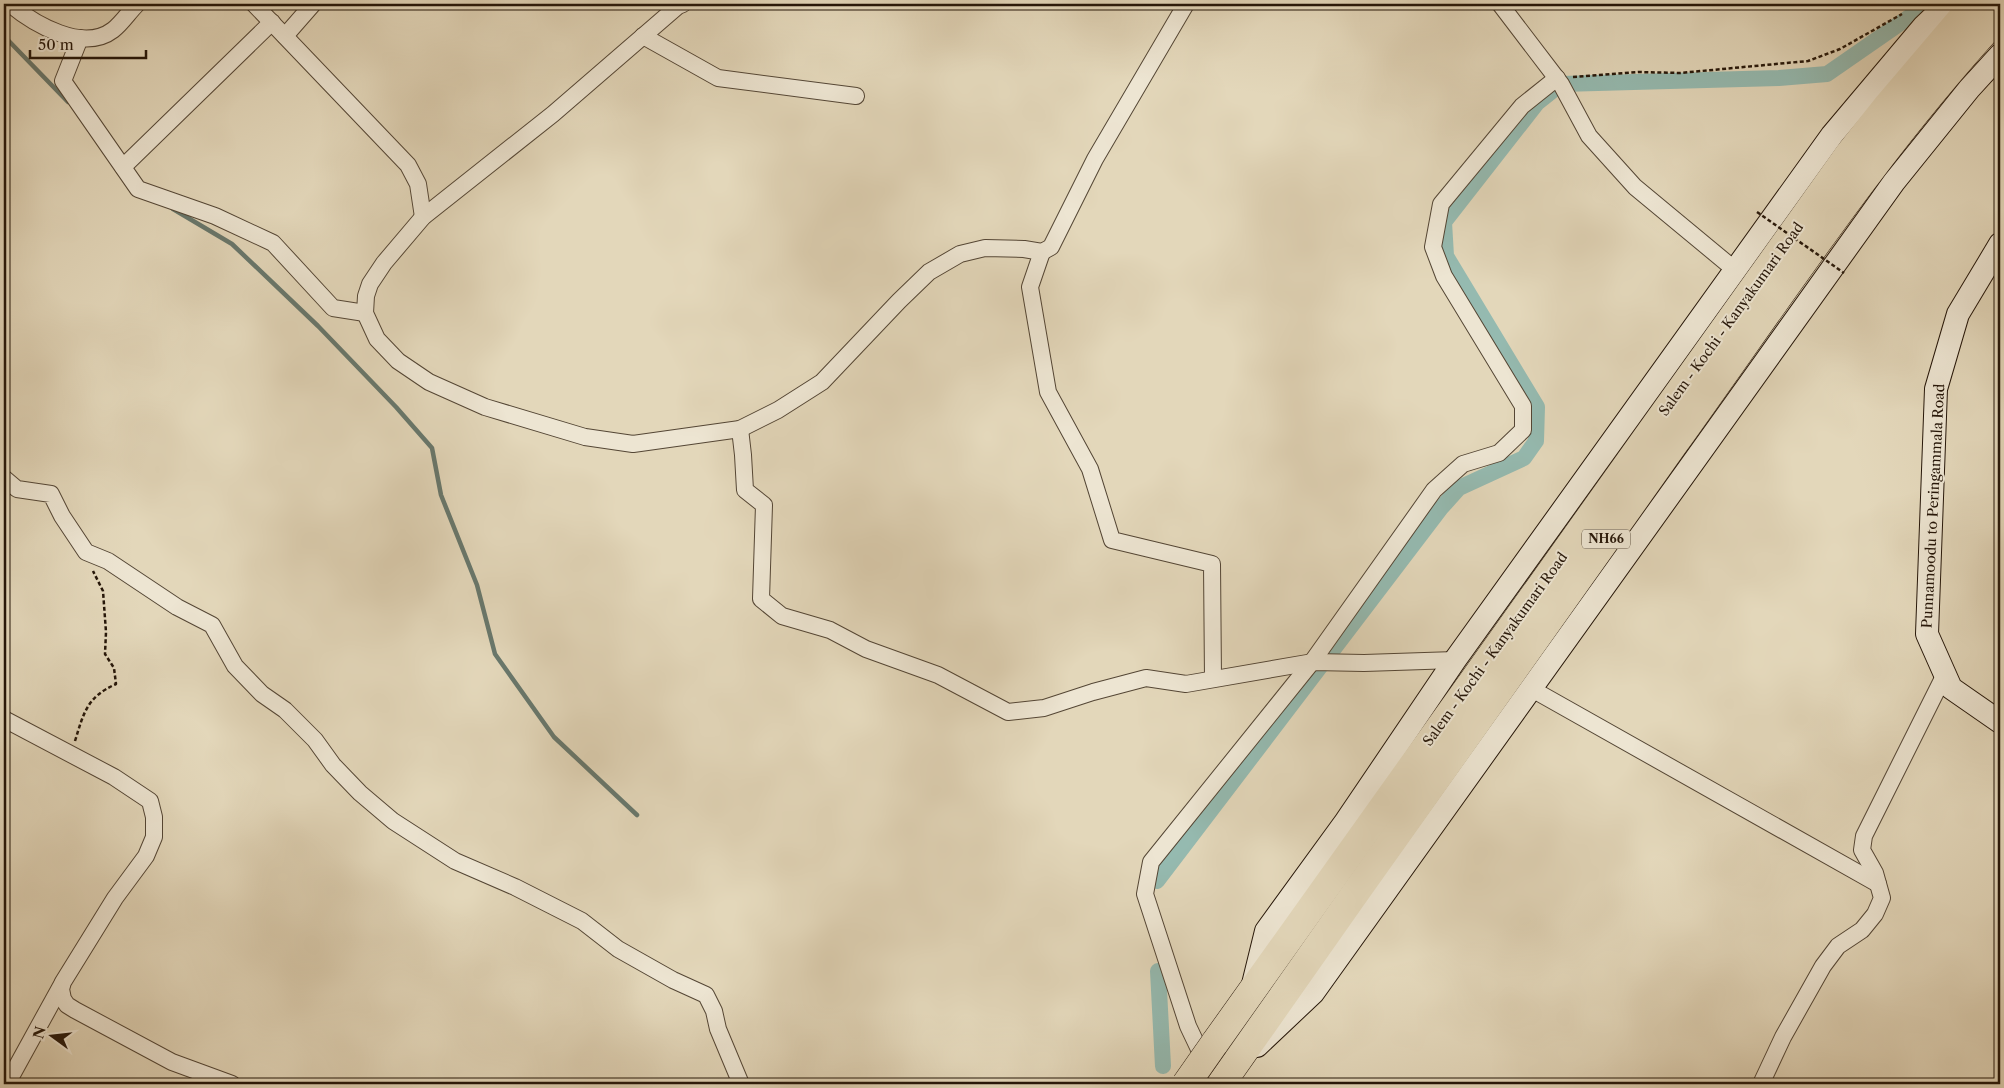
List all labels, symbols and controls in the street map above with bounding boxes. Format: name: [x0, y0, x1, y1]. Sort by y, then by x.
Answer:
scale bar: [30, 28, 146, 60]
text: 50 m: [38, 35, 74, 54]
street label: Salem - Kochi - Kanyakumari Road: [1655, 218, 1808, 419]
street label: Punnamoodu to Peringammala Road: [1918, 383, 1948, 629]
road number: NH66: [1582, 530, 1630, 548]
street label: Salem - Kochi - Kanyakumari Road: [1419, 548, 1572, 749]
north arrow: [28, 1010, 78, 1060]
text: N: [29, 1024, 50, 1041]

